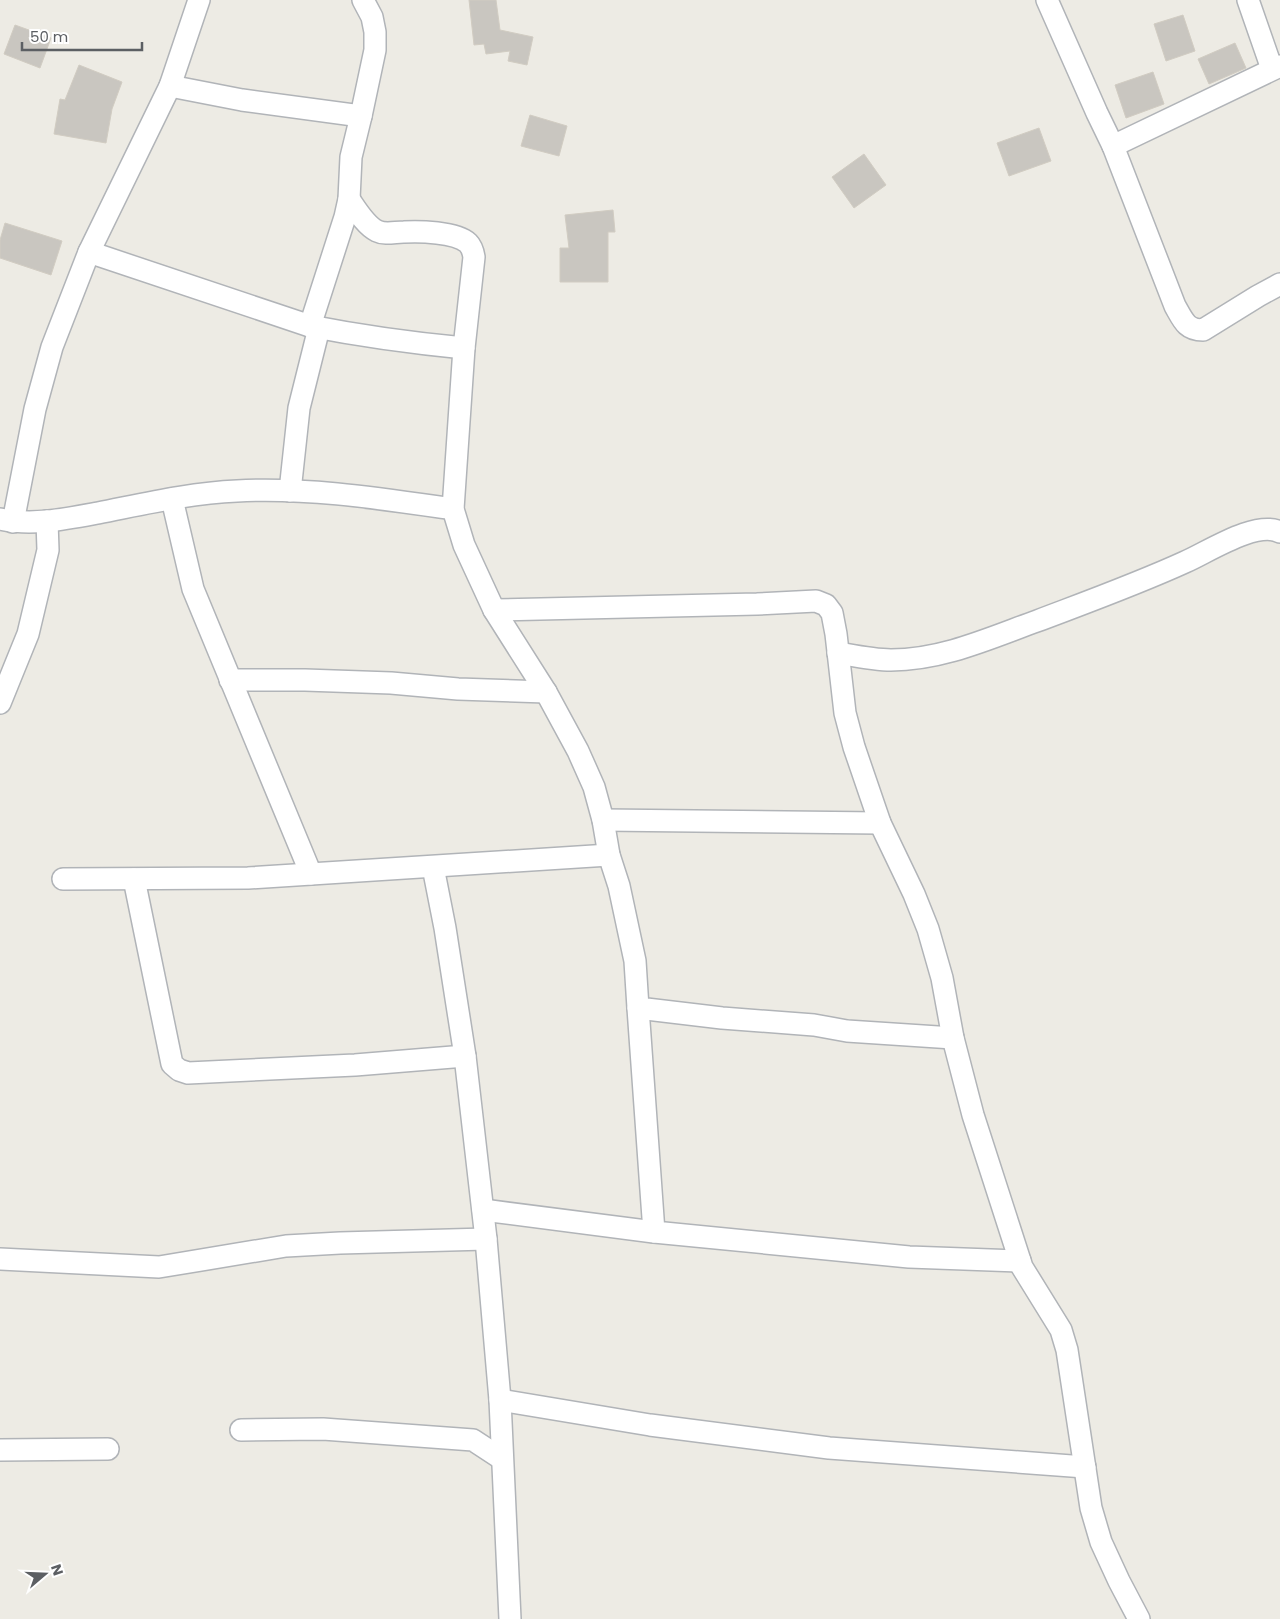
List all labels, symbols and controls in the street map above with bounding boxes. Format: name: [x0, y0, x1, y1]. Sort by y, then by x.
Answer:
scale bar: [22, 20, 142, 52]
text: 50 m: [30, 26, 68, 47]
north arrow: [20, 1549, 70, 1599]
text: N: [46, 1562, 68, 1578]

